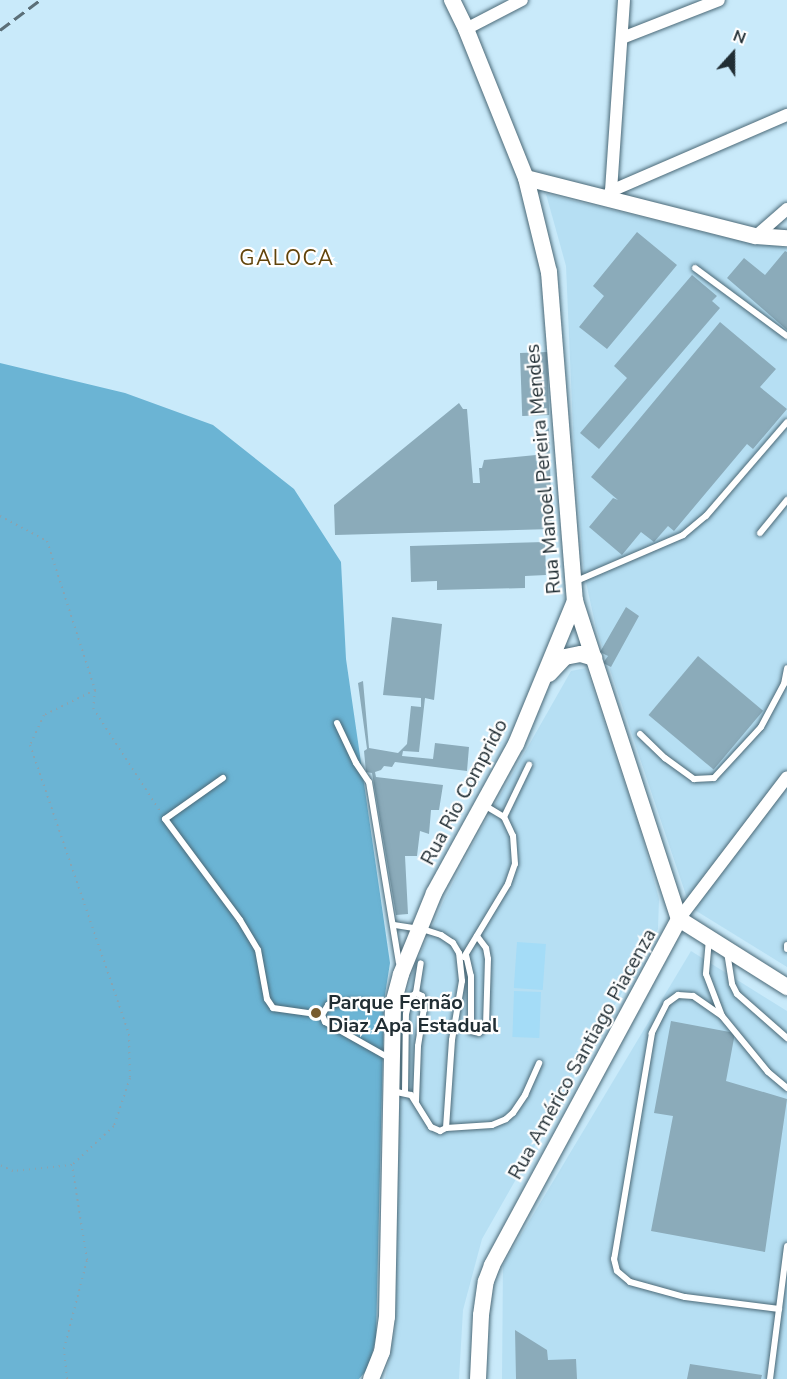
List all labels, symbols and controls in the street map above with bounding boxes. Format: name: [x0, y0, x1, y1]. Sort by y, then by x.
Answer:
north arrow: [703, 24, 763, 84]
text: N: [730, 25, 749, 50]
district label: GALOCA: [239, 245, 335, 271]
street label: Rua Manoel Pereira Mendes: [520, 343, 566, 595]
street label: Rua Rio Comprido: [415, 715, 513, 869]
street label: Rua Américo Santiago Piacenza: [503, 924, 661, 1184]
place label: Parque Fernão Diaz Apa Estadual: [328, 990, 498, 1037]
marker: Parque Fernão Diaz Apa Estadual: [309, 1006, 323, 1020]

